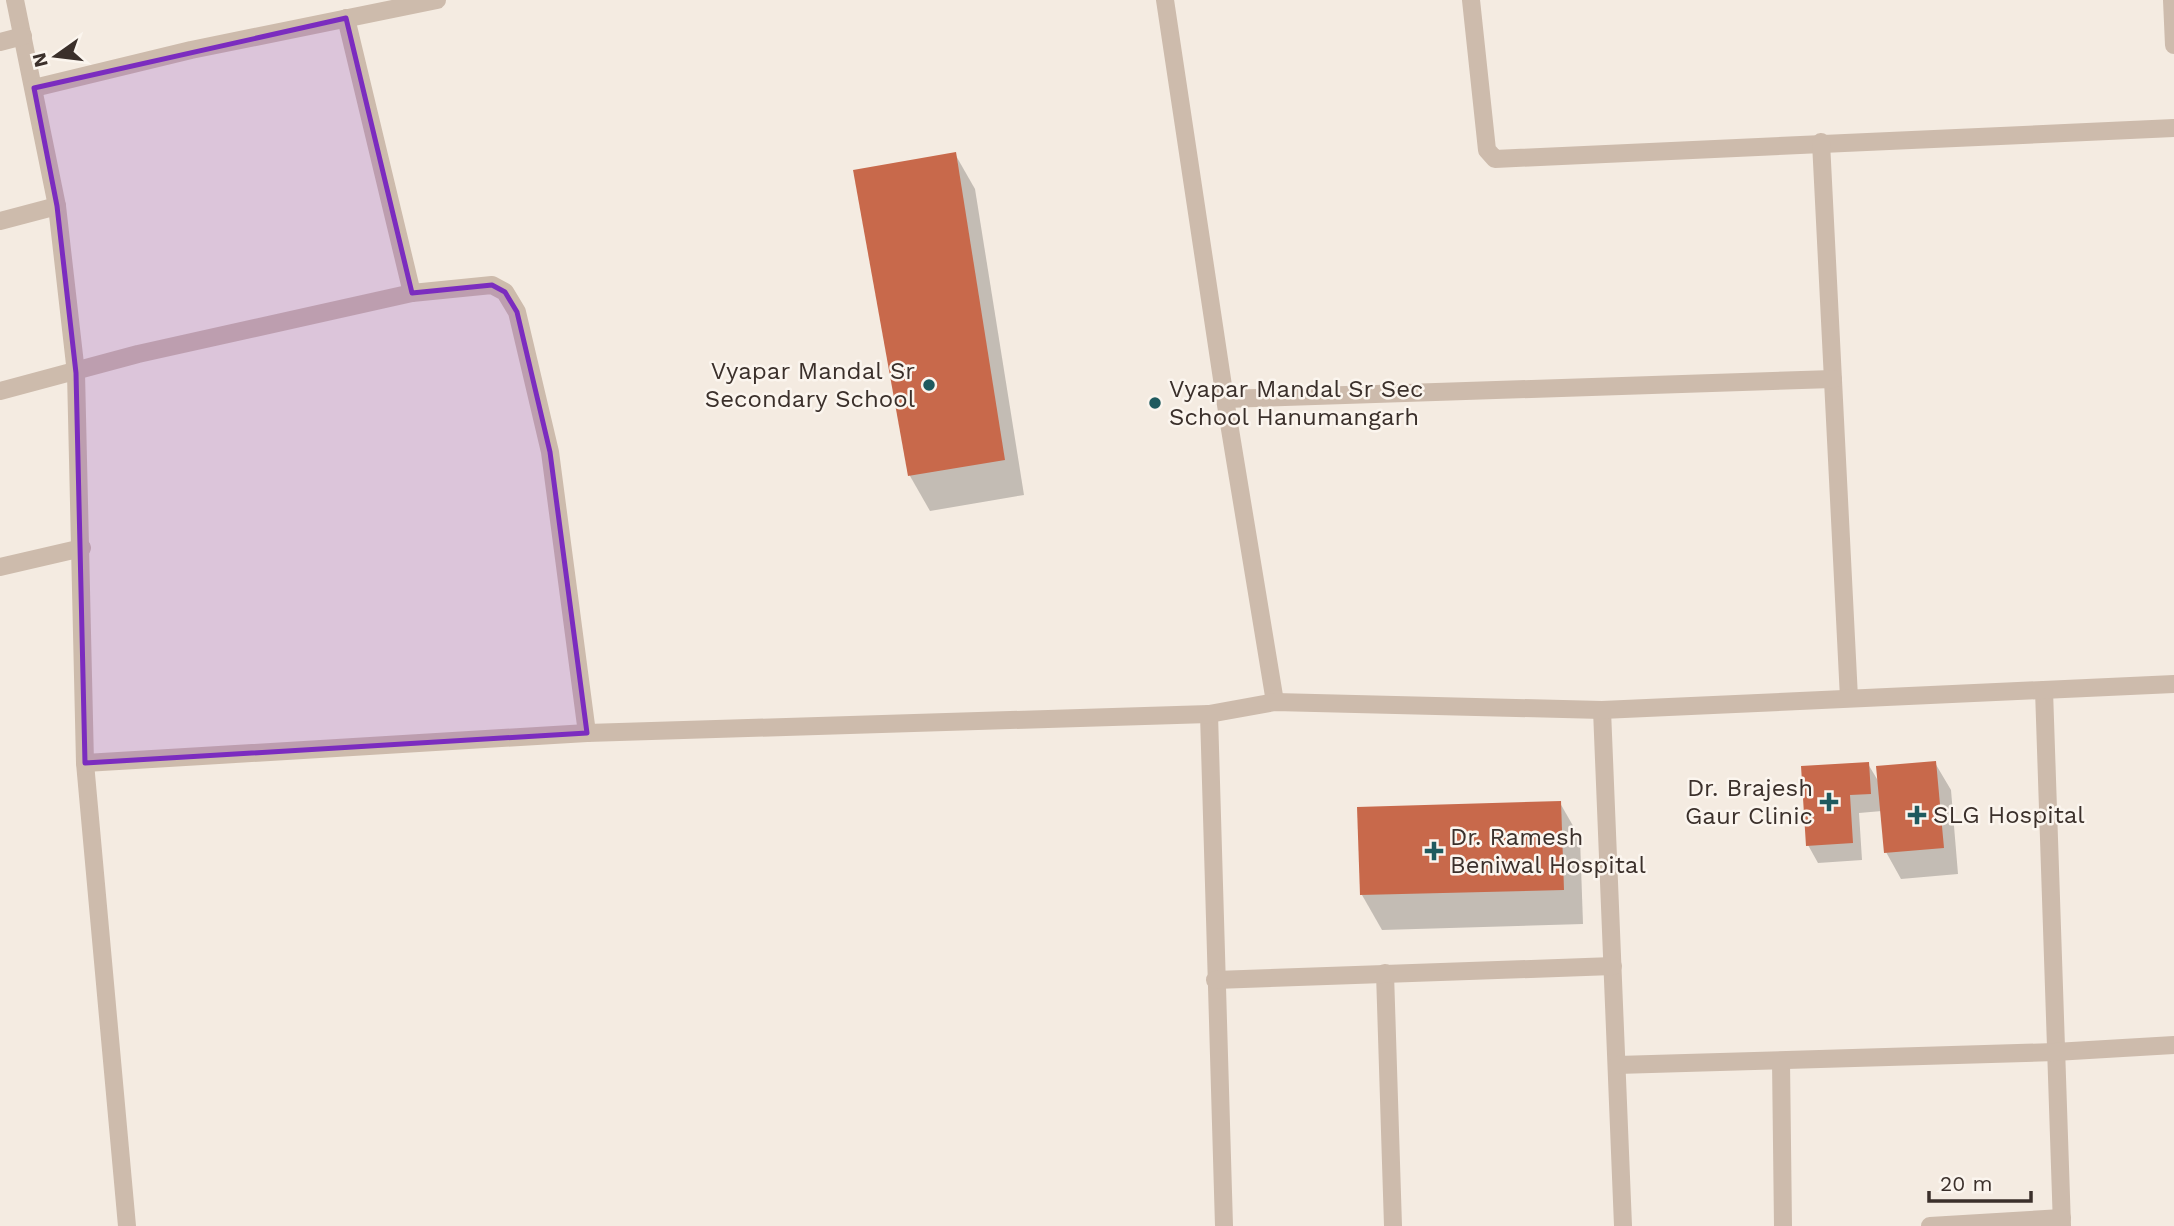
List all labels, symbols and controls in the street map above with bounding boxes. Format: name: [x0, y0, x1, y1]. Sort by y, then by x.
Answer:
north arrow: [21, 21, 91, 91]
text: N: [27, 50, 53, 70]
place label: Vyapar Mandal Sr Secondary School: [705, 357, 916, 413]
place label: Vyapar Mandal Sr Sec School Hanumangarh: [1169, 375, 1424, 431]
marker: Vyapar Mandal Sr Secondary School: [921, 377, 937, 393]
marker: Vyapar Mandal Sr Sec School Hanumangarh: [1147, 395, 1163, 411]
place label: Dr. Brajesh Gaur Clinic: [1685, 774, 1813, 830]
marker: Dr. Brajesh Gaur Clinic: [1819, 792, 1839, 812]
place label: SLG Hospital: [1933, 801, 2085, 829]
marker: SLG Hospital: [1907, 805, 1927, 825]
place label: Dr. Ramesh Beniwal Hospital: [1450, 823, 1646, 879]
marker: Dr. Ramesh Beniwal Hospital: [1424, 841, 1444, 861]
scale bar: [1929, 1160, 2030, 1204]
text: 20 m: [1940, 1171, 1992, 1196]

